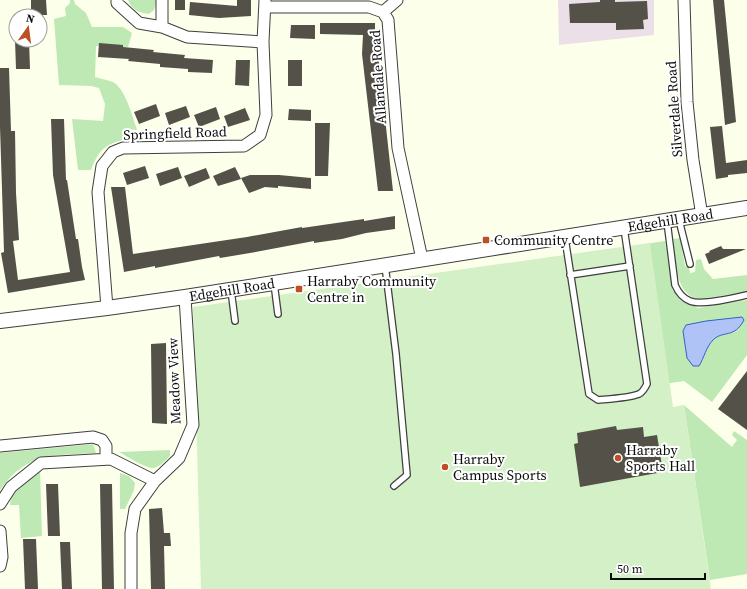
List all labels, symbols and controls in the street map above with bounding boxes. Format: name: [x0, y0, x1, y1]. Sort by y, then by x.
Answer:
north arrow: [8, 8, 48, 48]
text: N: [25, 11, 36, 27]
street label: Allandale Road: [365, 29, 391, 125]
street label: Silverdale Road: [661, 60, 687, 158]
street label: Springfield Road: [123, 121, 227, 145]
street label: Edgehill Road: [626, 203, 715, 237]
place label: Community Centre: [494, 230, 613, 250]
marker: Community Centre: [481, 235, 491, 245]
place label: Harraby Community Centre in: [307, 271, 437, 307]
street label: Edgehill Road: [188, 273, 276, 306]
marker: Harraby Community Centre in: [294, 284, 304, 294]
street label: Meadow View: [162, 337, 186, 425]
place label: Harraby Sports Hall: [626, 440, 695, 476]
place label: Harraby Campus Sports: [453, 449, 547, 485]
marker: Harraby Sports Hall: [613, 453, 623, 463]
marker: Harraby Campus Sports: [440, 462, 450, 472]
scale bar: [611, 555, 705, 581]
text: 50 m: [617, 561, 643, 577]

